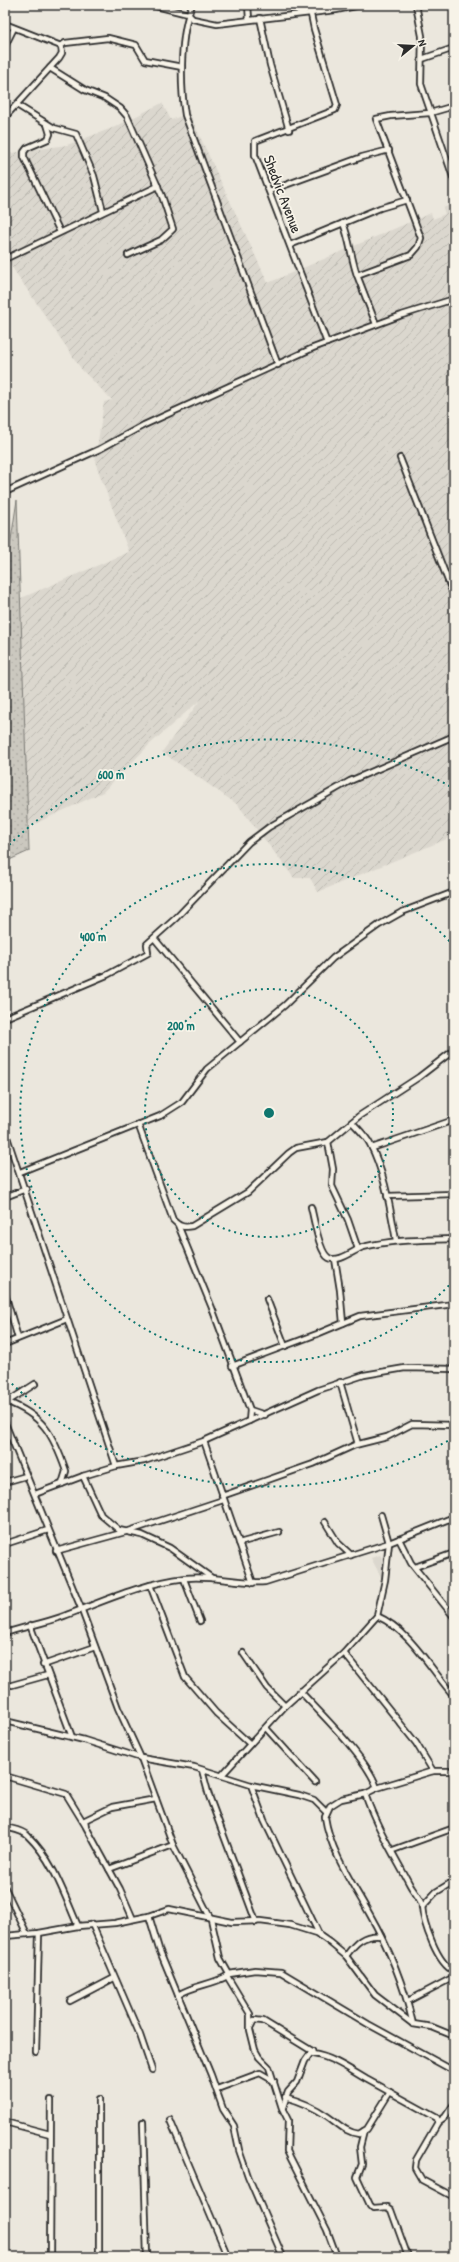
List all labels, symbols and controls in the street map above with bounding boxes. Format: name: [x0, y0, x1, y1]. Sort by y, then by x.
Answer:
north arrow: [393, 26, 433, 66]
text: N: [415, 38, 430, 48]
street label: Shedvic Avenue: [259, 152, 307, 236]
text: 600 m: [98, 766, 124, 783]
text: 400 m: [80, 928, 106, 945]
text: 200 m: [167, 1017, 195, 1034]
centre of rings: [262, 1106, 276, 1120]

